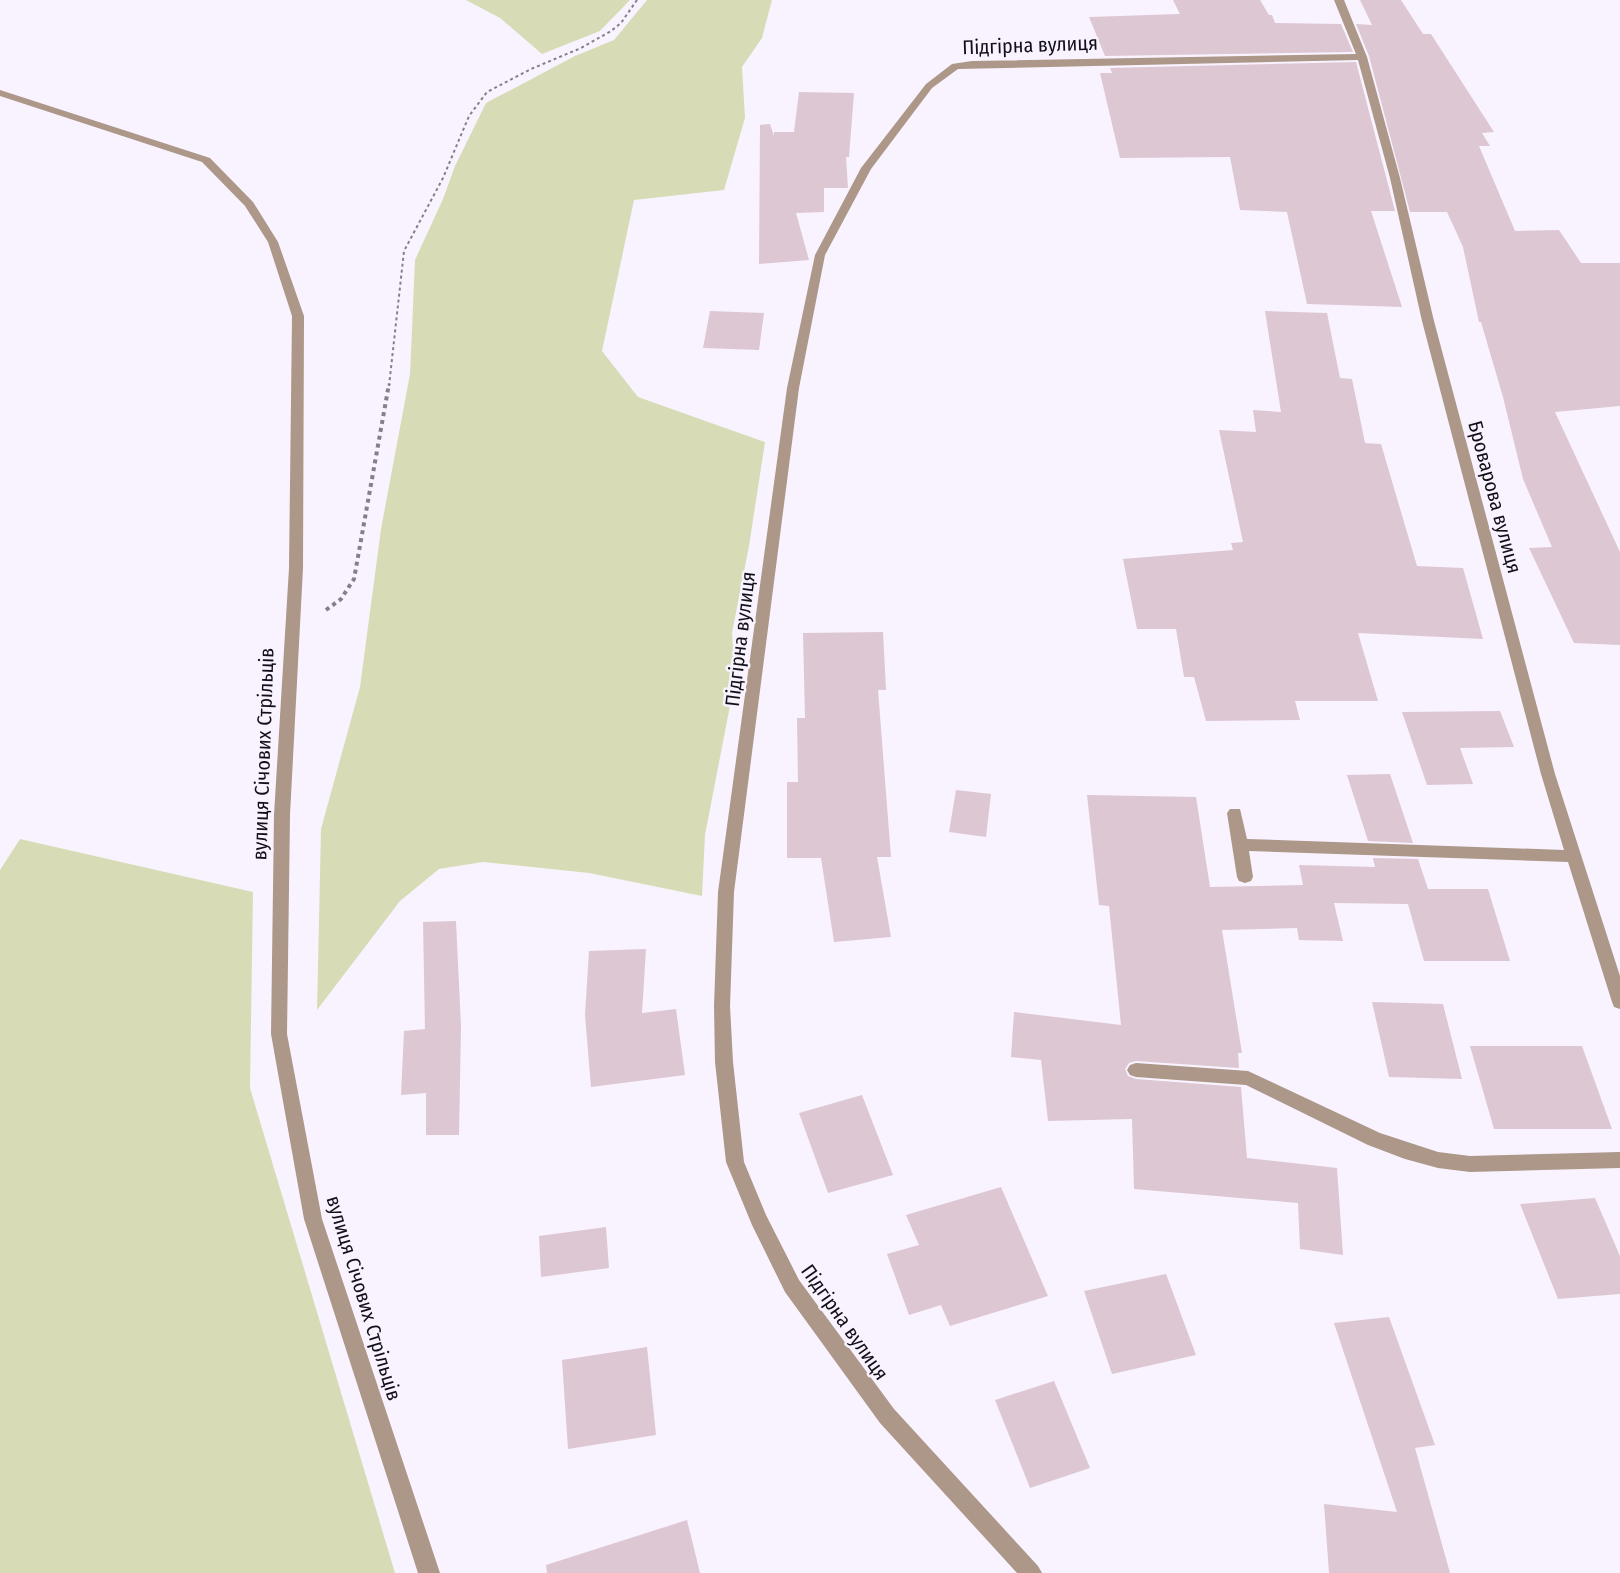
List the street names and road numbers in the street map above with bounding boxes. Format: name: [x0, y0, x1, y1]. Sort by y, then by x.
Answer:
street label: Підгірна вулиця: [962, 31, 1098, 59]
street label: Броварова вулиця: [1463, 418, 1527, 576]
street label: Підгірна вулиця: [720, 570, 760, 708]
street label: вулиця Січових Стрільців: [247, 647, 279, 861]
street label: вулиця Січових Стрільців: [321, 1193, 407, 1403]
street label: Підгірна вулиця: [796, 1260, 894, 1384]

